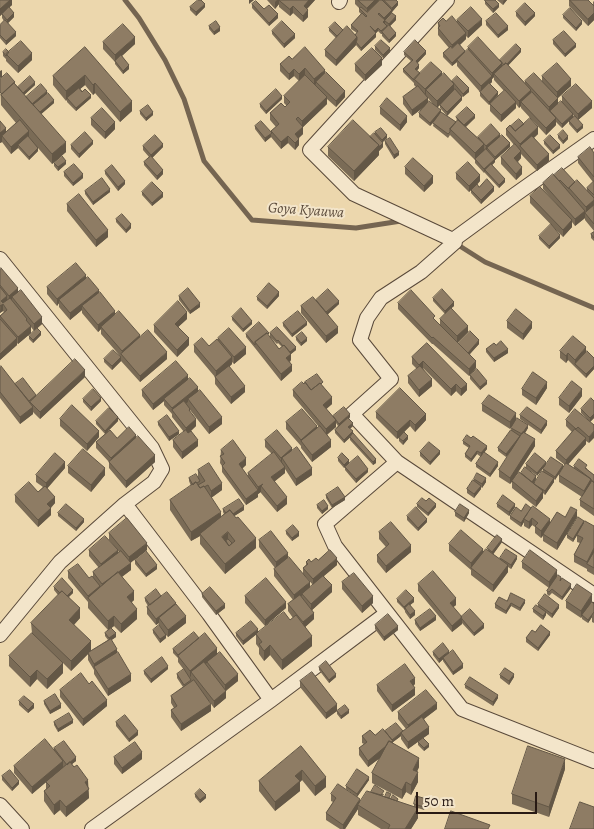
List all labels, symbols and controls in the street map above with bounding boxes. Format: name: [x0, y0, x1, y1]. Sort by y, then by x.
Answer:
water label: Goya Kyauwa: [267, 199, 345, 223]
scale bar: [419, 782, 540, 814]
text: 50 m: [424, 791, 454, 811]

